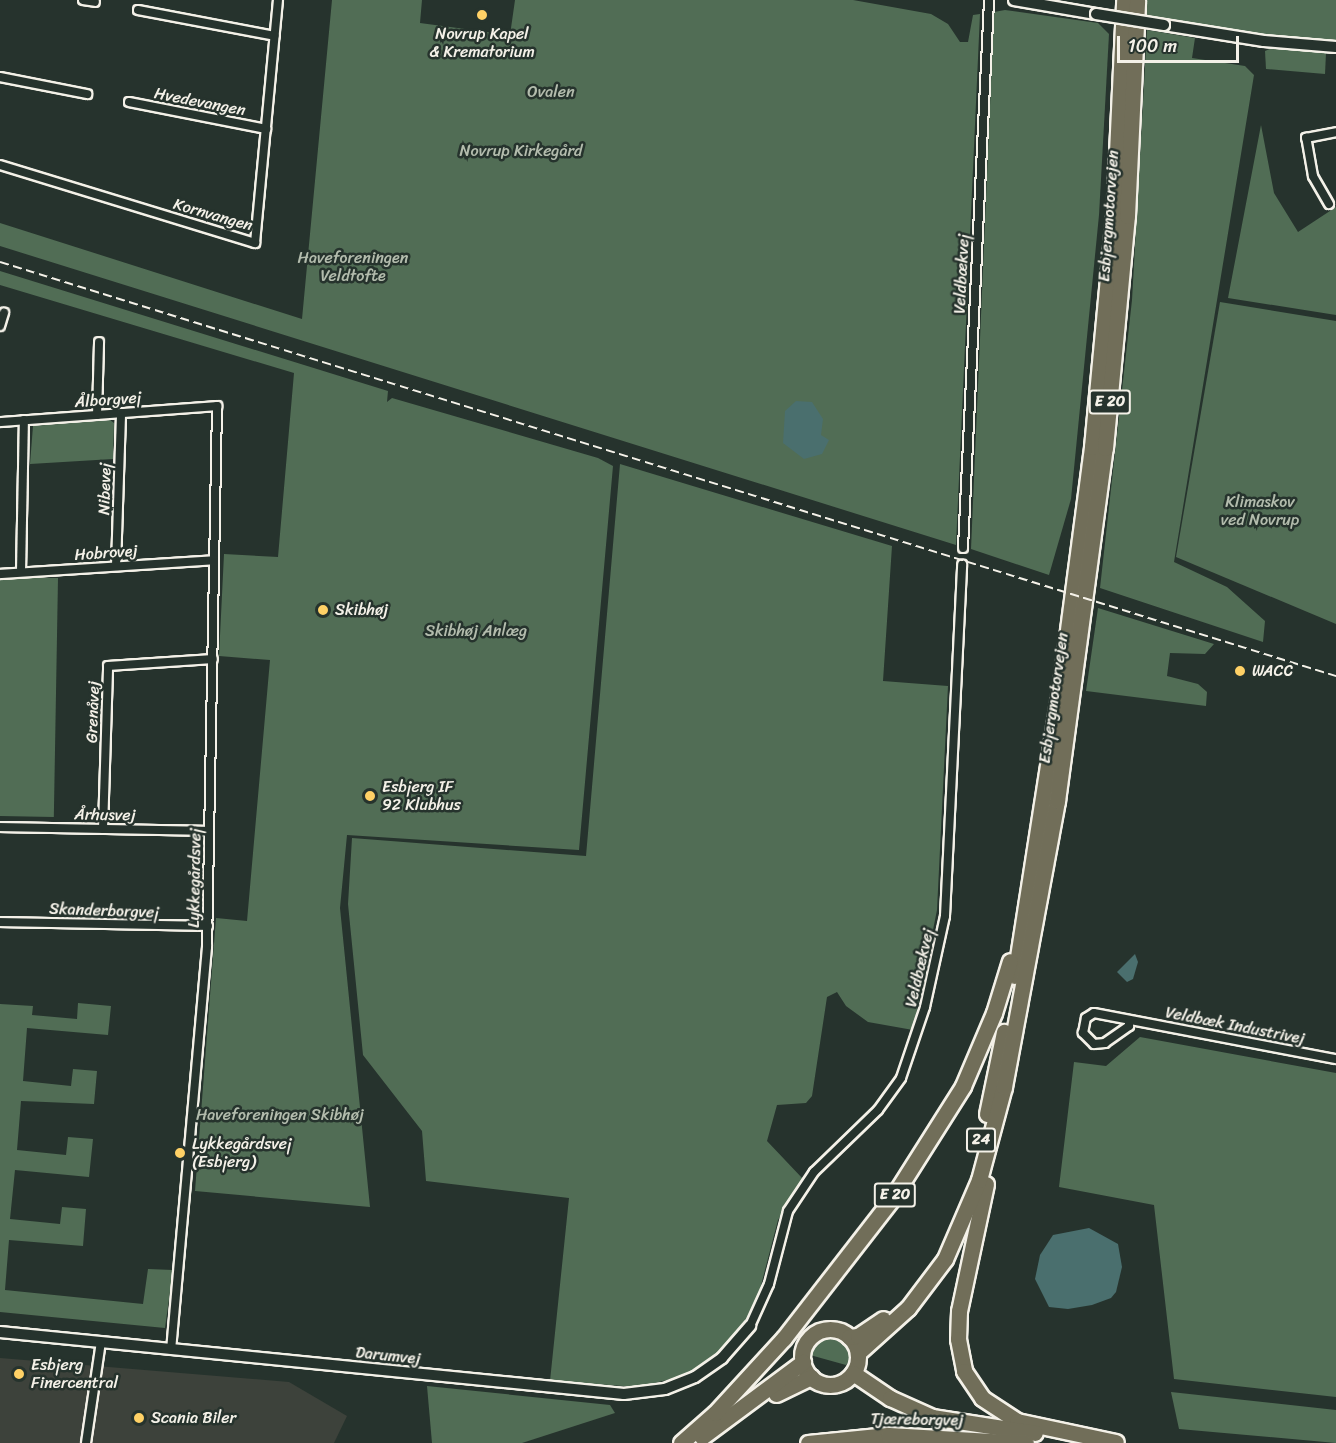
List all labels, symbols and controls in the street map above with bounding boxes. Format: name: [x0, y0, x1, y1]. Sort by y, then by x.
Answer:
marker: Novrup Kapel & Krematorium: [475, 8, 489, 22]
place label: Novrup Kapel & Krematorium: [429, 24, 535, 62]
scale bar: [1120, 24, 1242, 62]
text: 100 m: [1128, 30, 1177, 62]
park label: Ovalen: [527, 82, 575, 102]
street label: Hvedevangen: [153, 84, 247, 120]
park label: Novrup Kirkegård: [460, 141, 582, 161]
street label: Esbjergmotorvejen: [1095, 150, 1123, 282]
street label: Kornvangen: [171, 195, 255, 235]
street label: Veldbækvej: [950, 234, 974, 314]
park label: Haveforeningen Veldtofte: [298, 248, 408, 286]
street label: Ålborgvej: [74, 388, 142, 412]
road number: E 20: [1088, 390, 1132, 414]
street label: Nibevej: [94, 463, 116, 515]
park label: Klimaskov ved Novrup: [1221, 492, 1299, 530]
street label: Hobrovej: [74, 541, 138, 565]
place label: Skibhøj: [335, 600, 388, 620]
marker: Skibhøj: [316, 603, 330, 617]
park label: Skibhøj Anlæg: [425, 621, 527, 641]
street label: Esbjergmotorvejen: [1035, 631, 1073, 765]
place label: WACC: [1252, 661, 1293, 681]
marker: WACC: [1233, 664, 1247, 678]
street label: Grenåvej: [82, 681, 104, 743]
place label: Esbjerg IF 92 Klubhus: [382, 777, 461, 815]
marker: Esbjerg IF 92 Klubhus: [363, 789, 377, 803]
street label: Århusvej: [74, 805, 136, 825]
street label: Lykkegårdsvej: [185, 828, 205, 928]
street label: Skanderborgvej: [49, 899, 159, 923]
street label: Veldbækvej: [902, 927, 938, 1009]
street label: Veldbæk Industrivej: [1164, 1003, 1306, 1049]
park label: Haveforeningen Skibhøj: [196, 1105, 364, 1125]
road number: 24: [964, 1128, 998, 1152]
place label: Lykkegårdsvej (Esbjerg): [192, 1134, 292, 1172]
marker: Lykkegårdsvej (Esbjerg): [173, 1146, 187, 1160]
road number: E 20: [872, 1183, 918, 1207]
street label: Darumvej: [354, 1343, 422, 1369]
place label: Esbjerg Finercentral: [31, 1355, 118, 1393]
marker: Esbjerg Finercentral: [12, 1367, 26, 1381]
place label: Scania Biler: [151, 1408, 236, 1428]
street label: Tjæreborgvej: [870, 1410, 964, 1430]
marker: Scania Biler: [132, 1411, 146, 1425]

